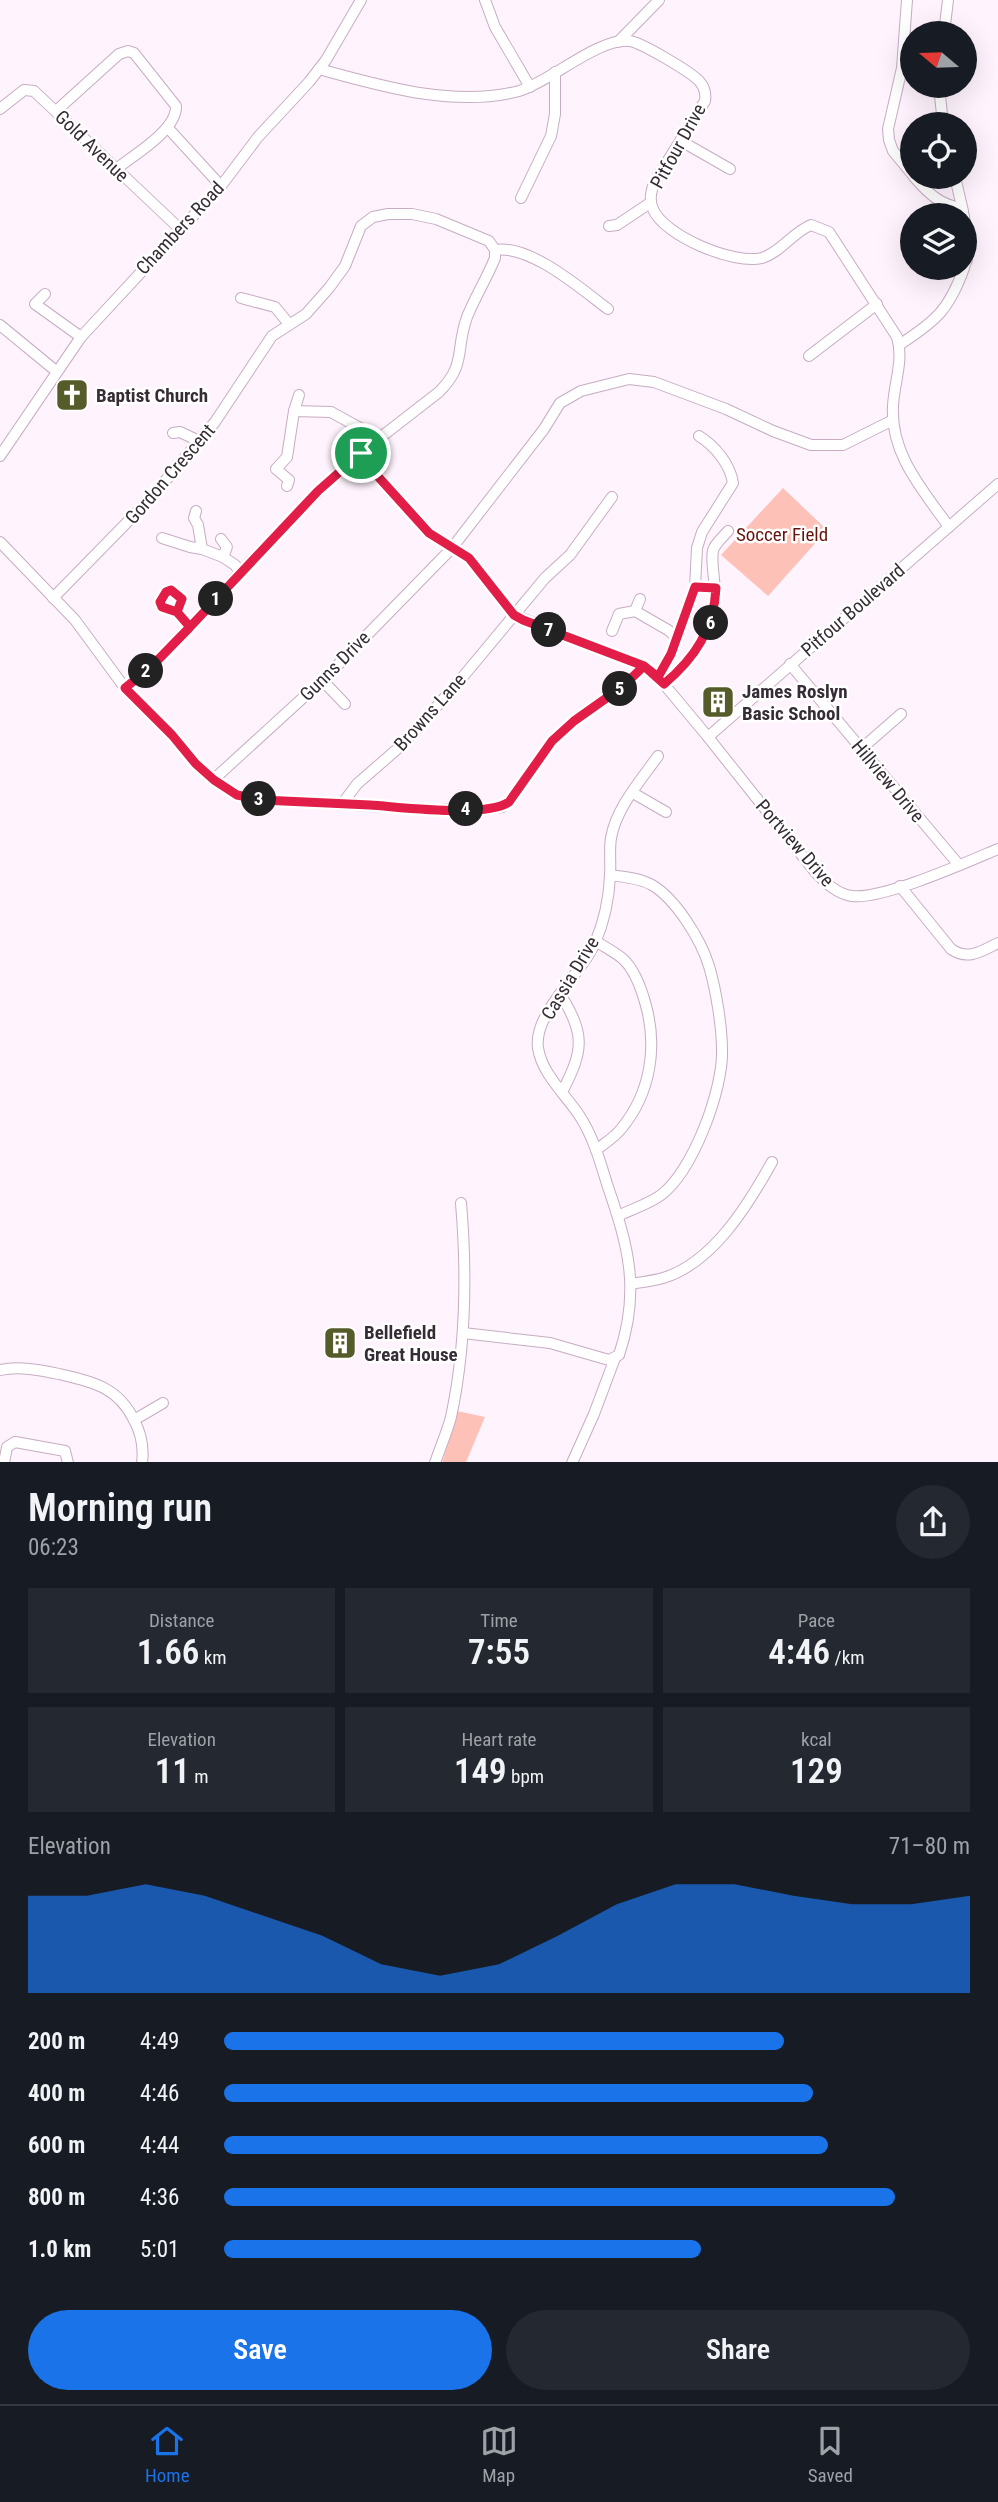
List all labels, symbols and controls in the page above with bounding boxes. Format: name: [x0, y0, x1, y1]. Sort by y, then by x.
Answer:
north arrow: [900, 21, 976, 98]
map controls: [900, 21, 977, 280]
street label: Pitfour Drive: [645, 100, 711, 192]
street label: Gold Avenue: [50, 105, 134, 187]
button: locate: [900, 112, 977, 189]
street label: Chambers Road: [131, 177, 229, 279]
button: layers: [900, 203, 977, 280]
church icon: Baptist Church: [53, 376, 91, 414]
place label: Baptist Church: [96, 384, 208, 407]
street label: Gordon Crescent: [120, 419, 220, 529]
pin: [331, 423, 391, 483]
icon: arrive: [342, 434, 380, 472]
park label: Soccer Field: [736, 523, 828, 546]
street label: Pitfour Boulevard: [796, 559, 910, 661]
pin: 1: [198, 582, 234, 616]
text: 1: [211, 587, 220, 610]
pin: 6: [694, 606, 728, 640]
text: 6: [706, 611, 715, 634]
pin: 7: [532, 612, 566, 648]
text: 7: [544, 618, 553, 641]
street label: Gunns Drive: [295, 626, 375, 706]
pin: 2: [128, 654, 164, 688]
text: 2: [141, 659, 150, 682]
street label: Browns Lane: [389, 668, 471, 755]
pin: 5: [602, 672, 638, 706]
text: 5: [615, 677, 624, 700]
place label: James Roslyn Basic School: [742, 680, 848, 725]
building icon: James Roslyn Basic School: [699, 683, 737, 721]
street label: Hillview Drive: [847, 735, 929, 827]
pin: 3: [242, 782, 276, 816]
text: 3: [254, 787, 263, 810]
pin: 4: [448, 792, 484, 826]
street label: Portview Drive: [751, 795, 839, 891]
text: 4: [461, 797, 470, 820]
street label: Cassia Drive: [536, 932, 604, 1024]
place label: Bellefield Great House: [364, 1321, 458, 1366]
building icon: Bellefield Great House: [321, 1324, 359, 1362]
button: share: [896, 1485, 970, 1559]
text: Morning run: [28, 1486, 212, 1530]
text: 06:23: [28, 1534, 79, 1561]
text: Distance: [149, 1609, 214, 1632]
text: Time: [480, 1609, 518, 1632]
text: Pace: [798, 1609, 835, 1632]
text: 1.66: [137, 1632, 199, 1673]
text: 7:55: [468, 1632, 530, 1673]
text: 4:46: [768, 1632, 830, 1673]
text: km: [199, 1646, 227, 1669]
text: /km: [830, 1646, 865, 1669]
text: Elevation: [147, 1728, 216, 1751]
text: Heart rate: [461, 1728, 537, 1751]
text: kcal: [801, 1728, 832, 1751]
text: 11: [155, 1751, 190, 1792]
text: 149: [454, 1751, 507, 1792]
text: 129: [790, 1751, 843, 1792]
text: m: [190, 1765, 209, 1788]
text: bpm: [507, 1765, 544, 1788]
text: Elevation: [28, 1833, 111, 1860]
text: 71–80 m: [889, 1833, 970, 1860]
text: 200 m: [28, 2028, 85, 2055]
text: 4:49: [140, 2028, 179, 2055]
text: 400 m: [28, 2080, 85, 2107]
text: 4:46: [140, 2080, 179, 2107]
text: 600 m: [28, 2132, 85, 2159]
text: 4:44: [140, 2132, 179, 2159]
text: 800 m: [28, 2184, 85, 2211]
text: 4:36: [140, 2184, 179, 2211]
text: 1.0 km: [28, 2236, 91, 2263]
text: 5:01: [140, 2236, 179, 2263]
button: Save: [28, 2310, 492, 2390]
button: Share: [506, 2310, 970, 2390]
tab: Home: [145, 2422, 190, 2487]
tab: Map: [480, 2422, 518, 2487]
tab: Saved: [808, 2422, 853, 2487]

